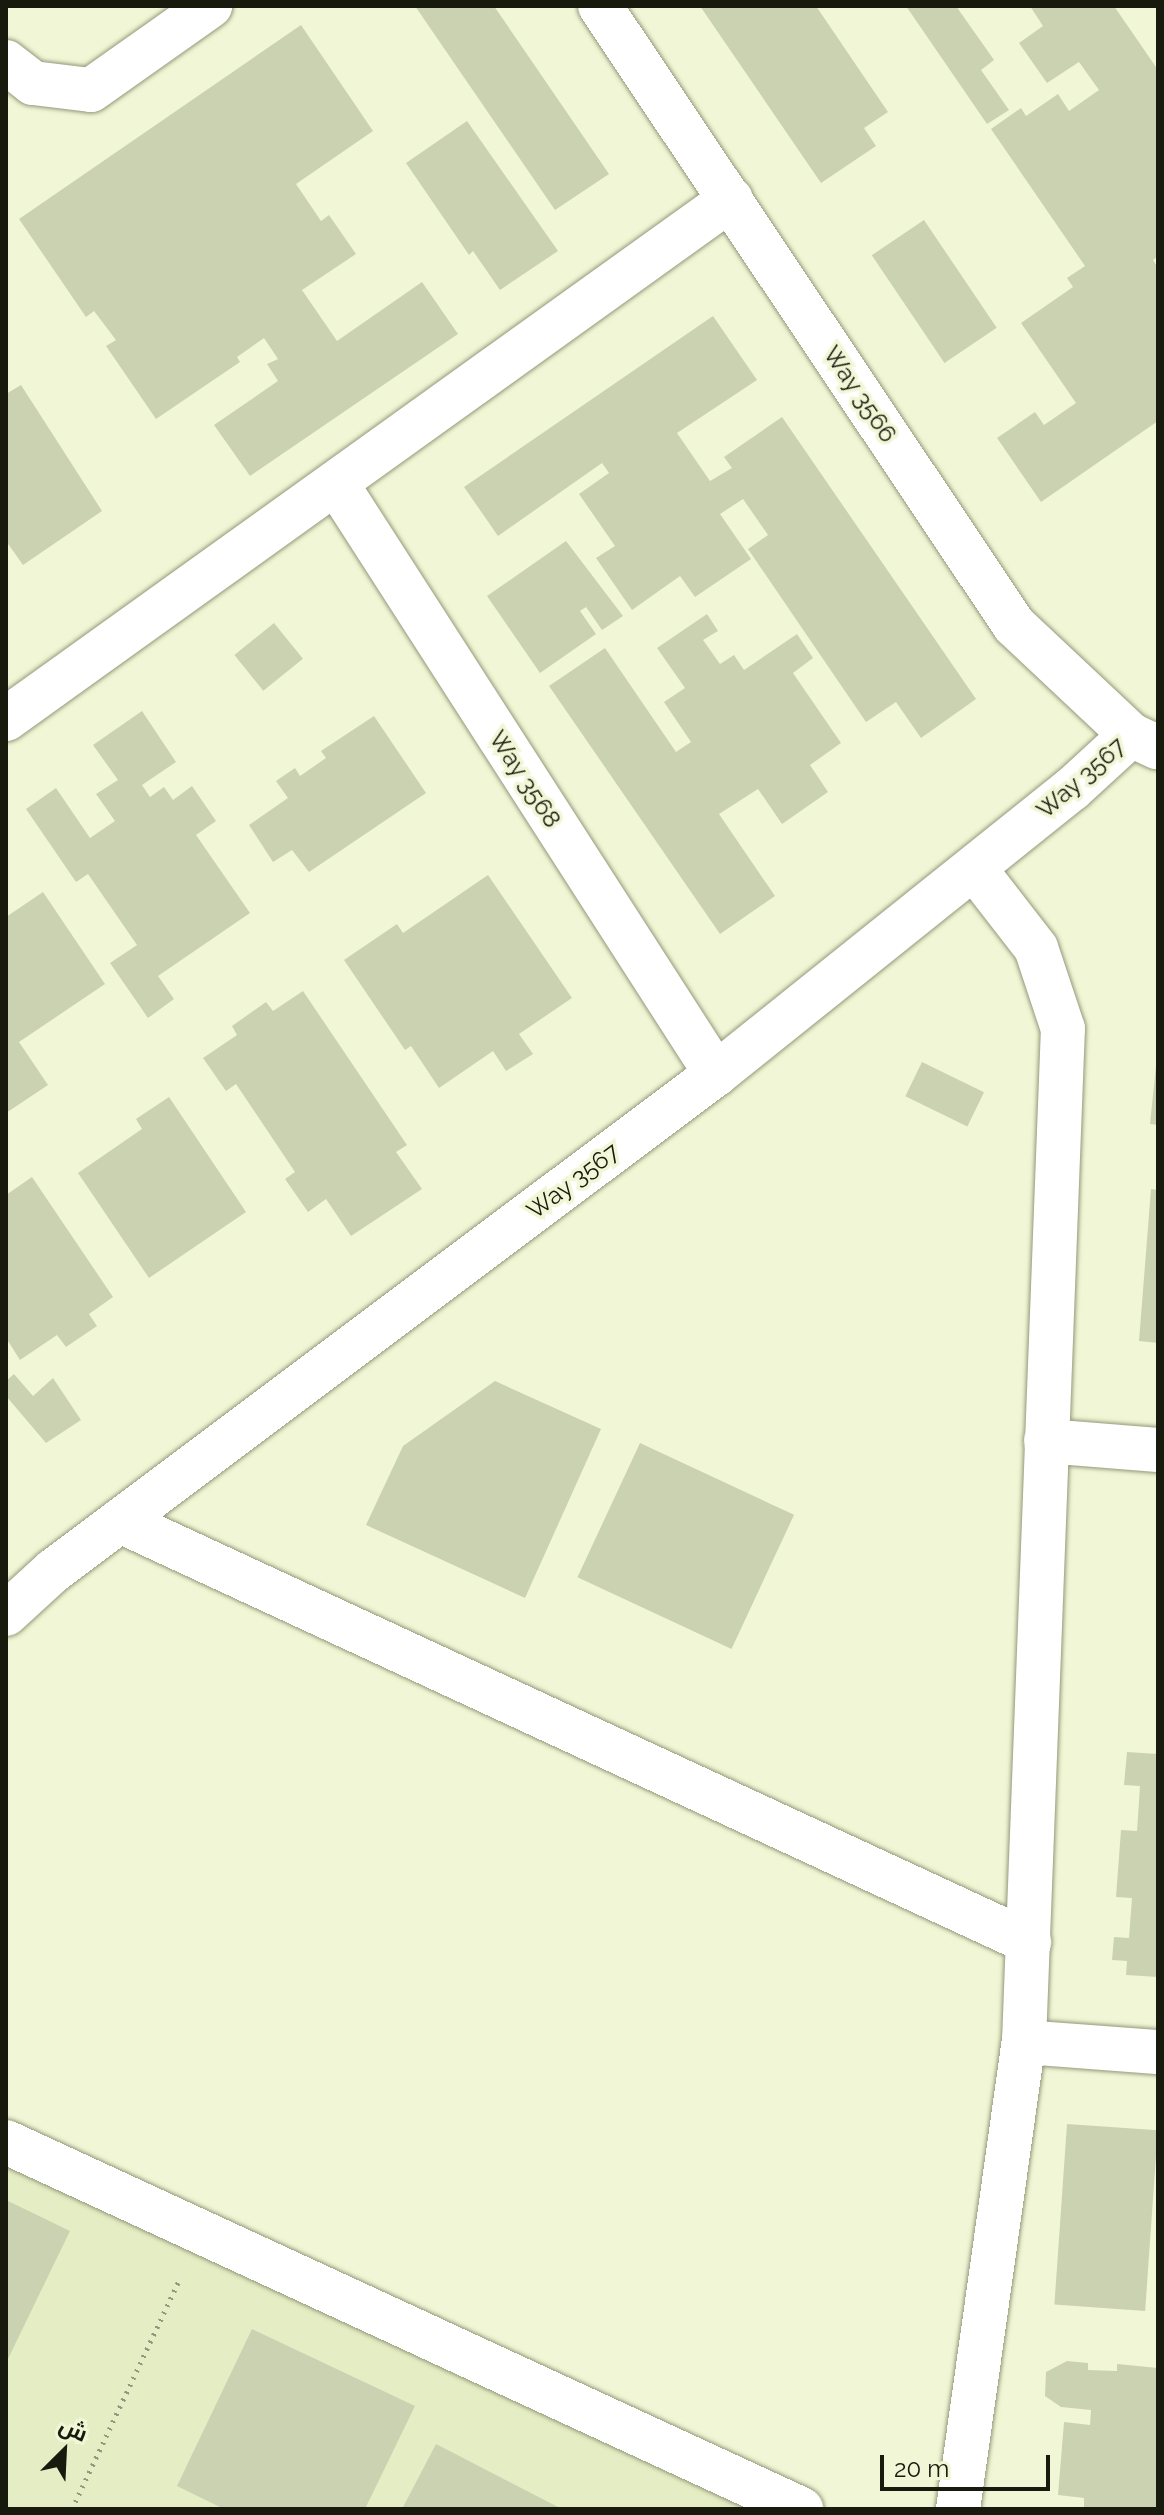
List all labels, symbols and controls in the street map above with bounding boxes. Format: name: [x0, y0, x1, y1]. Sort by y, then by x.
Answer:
street label: Way 3566: [817, 340, 903, 448]
street label: Way 3568: [483, 725, 567, 833]
street label: Way 3567: [1030, 731, 1132, 825]
street label: Way 3567: [521, 1137, 625, 1225]
north arrow: [24, 2411, 104, 2491]
text: ش: [56, 2411, 92, 2447]
scale bar: [884, 2439, 1054, 2489]
text: 20 m: [894, 2454, 949, 2483]

